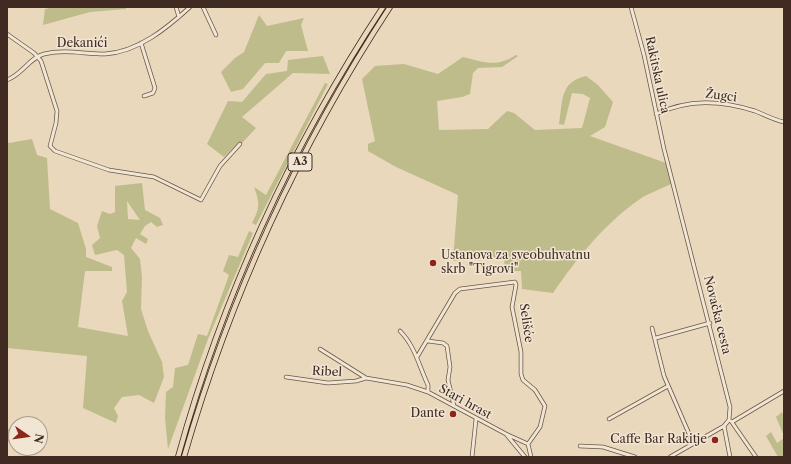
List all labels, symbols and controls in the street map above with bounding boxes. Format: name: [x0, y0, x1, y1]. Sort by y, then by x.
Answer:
street label: Rakitska ulica: [642, 35, 672, 115]
street label: Dekanići: [57, 37, 107, 51]
street label: Žugci: [704, 87, 738, 105]
road number: A3: [288, 153, 312, 171]
place label: Ustanova za sveobuhvatnu skrb "Tigrovi": [441, 249, 590, 277]
marker: Ustanova za sveobuhvatnu skrb "Tigrovi": [428, 258, 438, 268]
street label: Novačka cesta: [700, 274, 734, 356]
street label: Selišće: [516, 302, 536, 344]
street label: Ribel: [312, 364, 342, 380]
street label: Stari hrast: [436, 382, 494, 422]
place label: Dante: [410, 407, 445, 421]
marker: Dante: [448, 409, 458, 419]
north arrow: [8, 416, 48, 456]
text: N: [31, 432, 47, 445]
place label: Caffe Bar Rakitje: [610, 433, 707, 447]
marker: Caffe Bar Rakitje: [710, 435, 720, 445]

